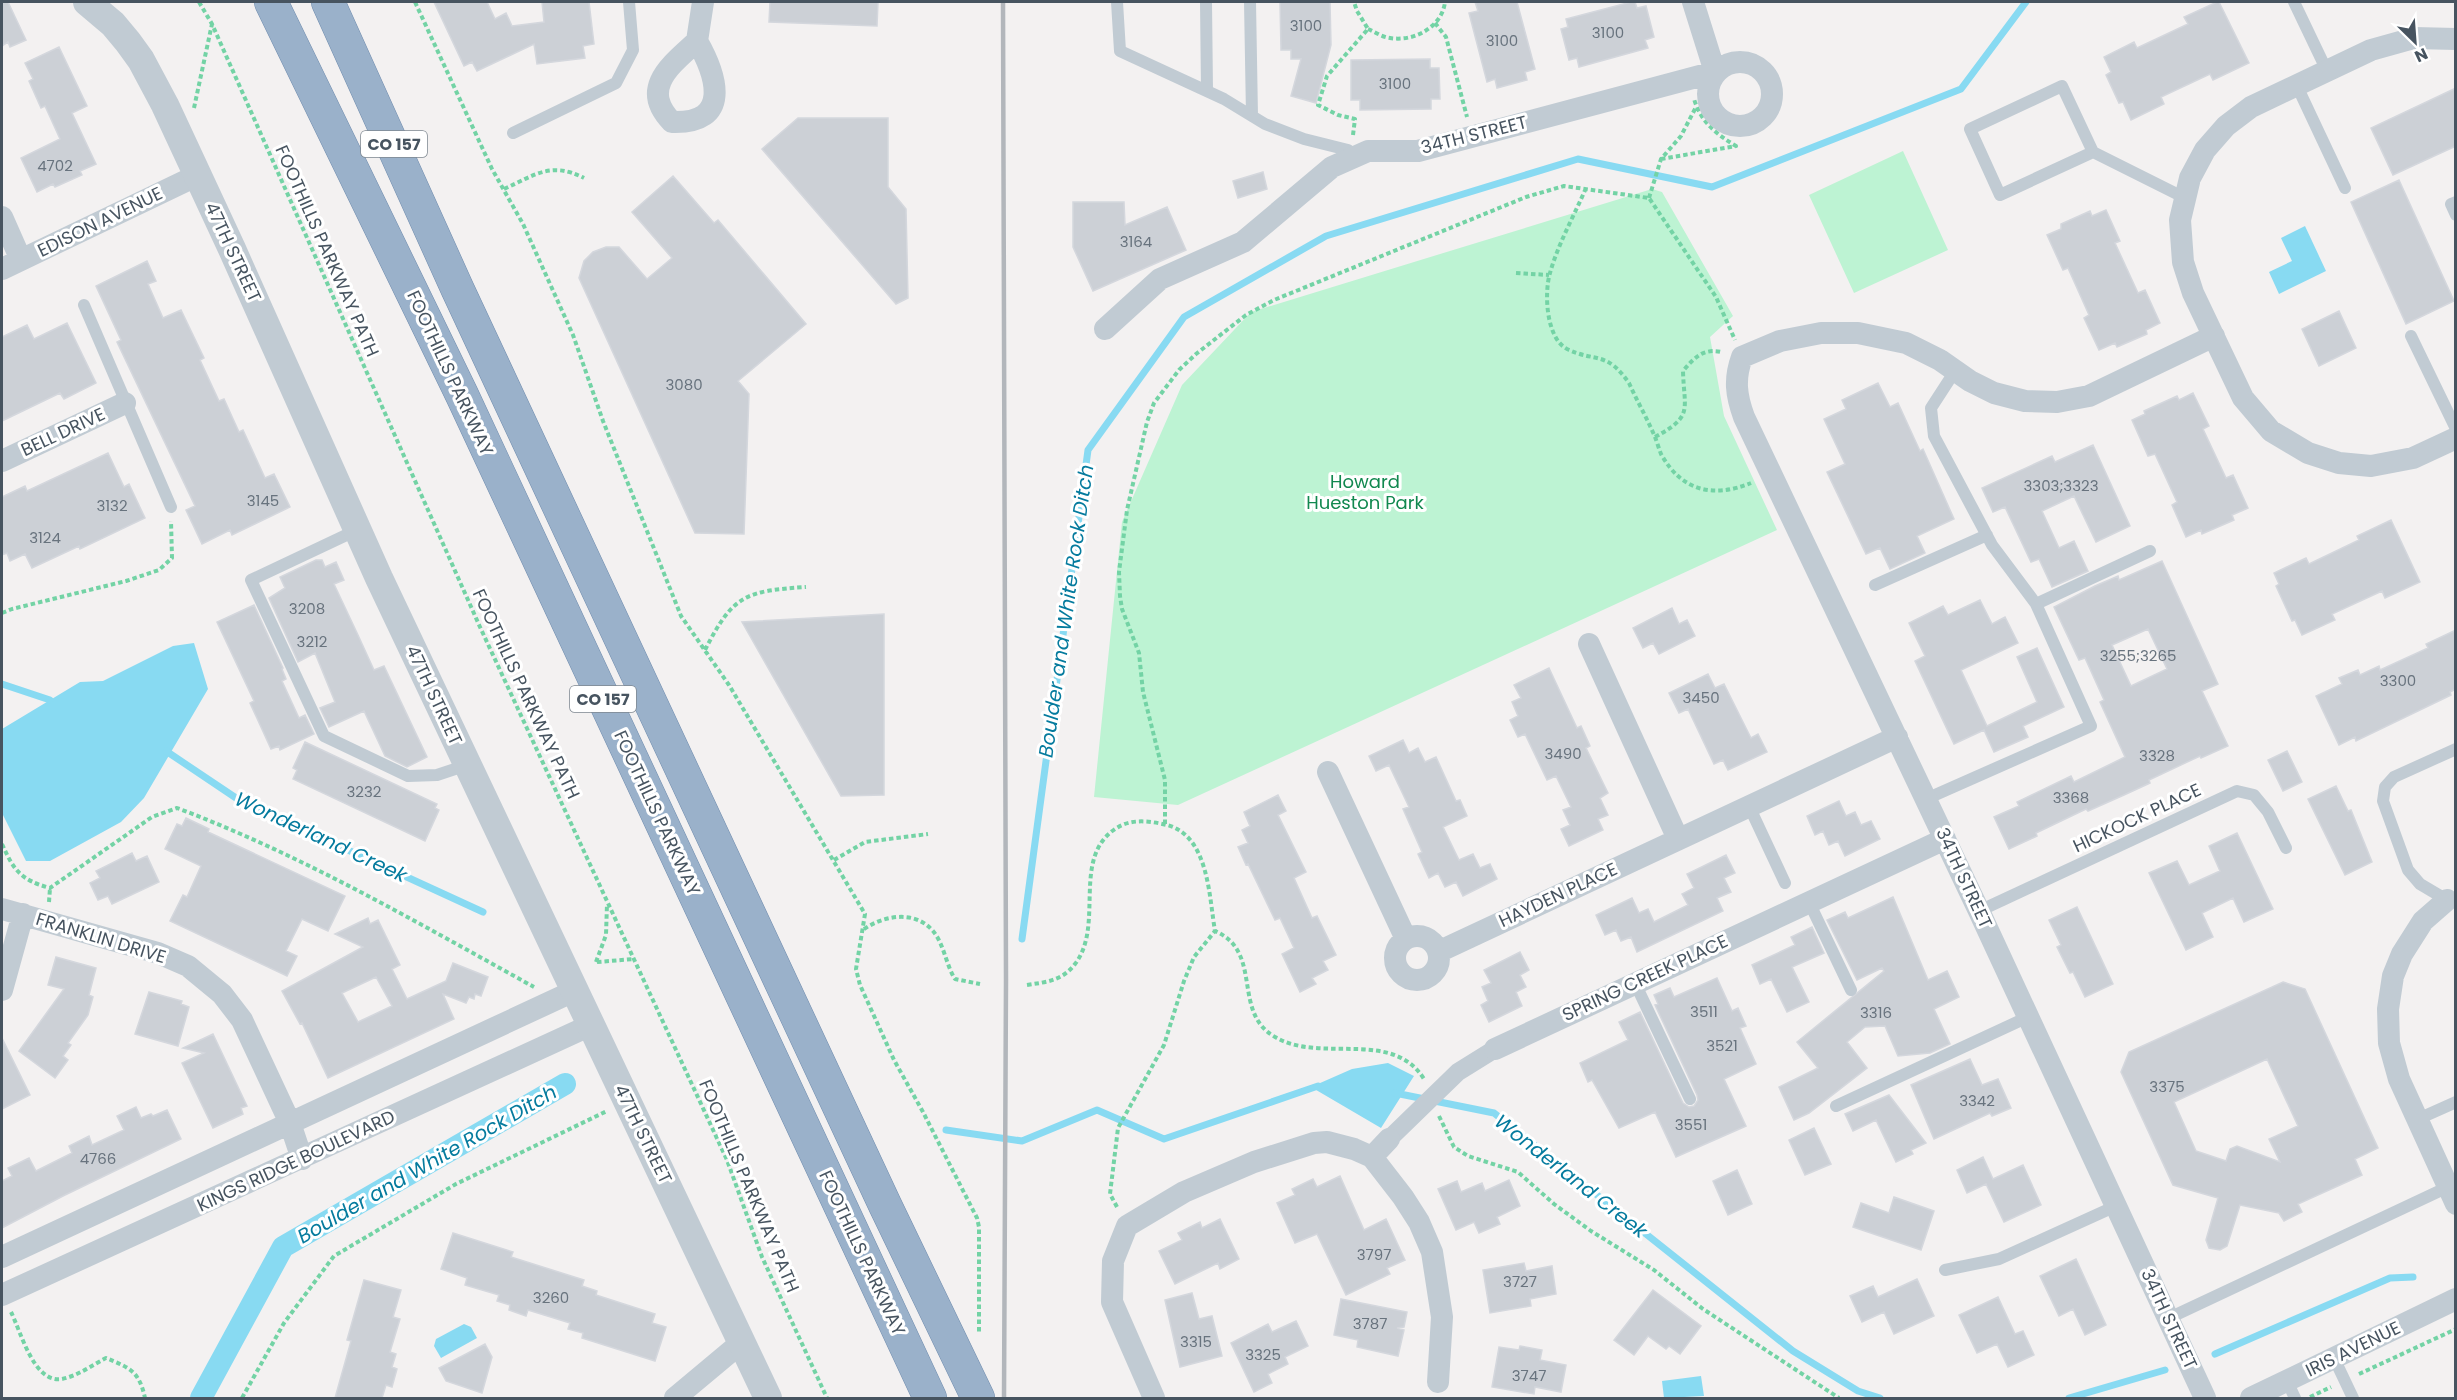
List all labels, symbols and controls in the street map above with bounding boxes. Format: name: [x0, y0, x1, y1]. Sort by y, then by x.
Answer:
north arrow: [2385, 12, 2445, 72]
house number: 3100: [1290, 15, 1322, 36]
house number: 3100: [1592, 22, 1624, 43]
house number: 3100: [1486, 30, 1518, 51]
text: N: [2411, 42, 2431, 68]
house number: 3100: [1379, 73, 1411, 94]
street label: 34TH STREET: [1418, 109, 1530, 160]
road number: CO 157: [361, 131, 427, 157]
street label: FOOTHILLS PARKWAY PATH: [269, 141, 385, 360]
house number: 4702: [37, 155, 73, 176]
street label: EDISON AVENUE: [33, 180, 166, 263]
street label: 47TH STREET: [199, 198, 268, 306]
house number: 3164: [1120, 231, 1152, 252]
street label: FOOTHILLS PARKWAY: [401, 286, 500, 460]
house number: 3080: [665, 374, 703, 395]
street label: BELL DRIVE: [17, 401, 109, 462]
water label: Boulder and White Rock Ditch: [1032, 463, 1100, 759]
park label: Howard Hueston Park: [1306, 469, 1424, 515]
house number: 3303;3323: [2023, 475, 2099, 496]
house number: 3145: [247, 490, 279, 511]
house number: 3132: [96, 495, 128, 516]
house number: 3124: [29, 527, 61, 548]
street label: FOOTHILLS PARKWAY PATH: [467, 585, 586, 803]
house number: 3208: [289, 598, 325, 619]
house number: 3212: [297, 631, 327, 652]
street label: 47TH STREET: [400, 641, 469, 749]
house number: 3255;3265: [2100, 645, 2176, 666]
house number: 3300: [2380, 670, 2416, 691]
road number: CO 157: [570, 686, 636, 712]
house number: 3450: [1682, 687, 1720, 708]
street label: FOOTHILLS PARKWAY: [608, 726, 707, 900]
house number: 3490: [1544, 743, 1582, 764]
house number: 3328: [2139, 745, 2175, 766]
street label: HICKOCK PLACE: [2069, 777, 2205, 858]
house number: 3232: [347, 781, 381, 802]
water label: Wonderland Creek: [230, 785, 413, 890]
house number: 3368: [2053, 787, 2089, 808]
street label: 34TH STREET: [1930, 823, 1999, 932]
street label: HAYDEN PLACE: [1495, 856, 1621, 933]
street label: FRANKLIN DRIVE: [33, 906, 169, 969]
street label: SPRING CREEK PLACE: [1558, 928, 1732, 1027]
house number: 3511: [1690, 1001, 1718, 1022]
house number: 3316: [1860, 1002, 1892, 1023]
house number: 3521: [1706, 1035, 1738, 1056]
street label: FOOTHILLS PARKWAY PATH: [693, 1076, 806, 1296]
house number: 3375: [2149, 1076, 2185, 1097]
water label: Boulder and White Rock Ditch: [292, 1078, 562, 1250]
street label: 47TH STREET: [609, 1080, 678, 1188]
house number: 3342: [1959, 1090, 1995, 1111]
street label: KINGS RIDGE BOULEVARD: [193, 1104, 399, 1217]
water label: Wonderland Creek: [1489, 1107, 1655, 1246]
house number: 3551: [1675, 1114, 1707, 1135]
house number: 4766: [80, 1148, 116, 1169]
street label: FOOTHILLS PARKWAY: [813, 1166, 912, 1340]
house number: 3797: [1357, 1244, 1391, 1265]
street label: 34TH STREET: [2135, 1264, 2204, 1373]
house number: 3727: [1503, 1271, 1537, 1292]
house number: 3260: [533, 1287, 569, 1308]
house number: 3787: [1353, 1313, 1387, 1334]
street label: IRIS AVENUE: [2301, 1315, 2404, 1382]
house number: 3315: [1180, 1331, 1212, 1352]
house number: 3325: [1245, 1344, 1281, 1365]
house number: 3747: [1512, 1365, 1546, 1386]

